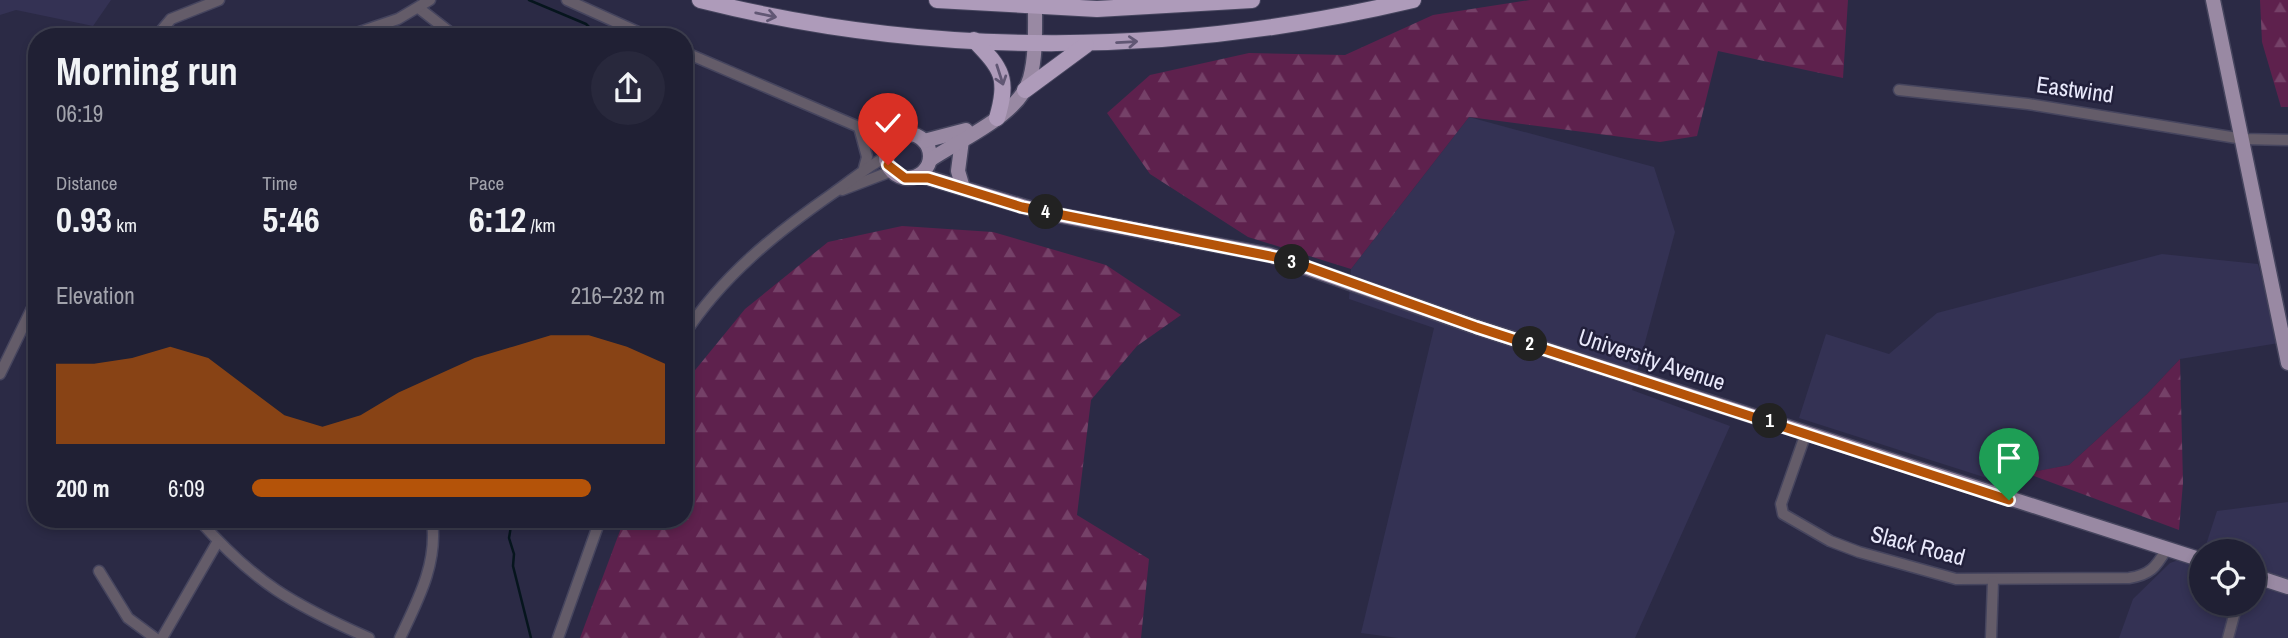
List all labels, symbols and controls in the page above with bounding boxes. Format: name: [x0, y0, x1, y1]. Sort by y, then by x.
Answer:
one-way arrow: [754, 9, 777, 23]
one-way arrow: [1115, 36, 1138, 49]
text: Morning run: [56, 46, 238, 97]
button: share: [591, 51, 665, 125]
one-way arrow: [995, 64, 1007, 86]
street label: Eastwind: [2034, 68, 2116, 110]
pin: [858, 93, 918, 165]
text: 06:19: [56, 98, 103, 129]
icon: check: [869, 104, 907, 142]
text: Distance: [56, 170, 117, 196]
text: Time: [262, 170, 297, 196]
text: Pace: [469, 170, 504, 196]
pin: 4: [1028, 194, 1064, 230]
text: 0.93: [56, 196, 112, 243]
text: 5:46: [262, 196, 320, 243]
text: 6:12: [469, 196, 526, 243]
text: 4: [1041, 198, 1050, 224]
text: km: [112, 212, 137, 238]
text: /km: [526, 212, 556, 238]
pin: 3: [1274, 244, 1310, 280]
text: 3: [1287, 248, 1296, 274]
text: Elevation: [56, 280, 135, 311]
text: 216–232 m: [571, 280, 665, 311]
street label: University Avenue: [1575, 321, 1729, 397]
pin: 2: [1512, 326, 1548, 362]
text: 2: [1525, 330, 1534, 356]
pin: 1: [1752, 404, 1788, 438]
text: 1: [1765, 407, 1774, 433]
pin: [1979, 428, 2039, 500]
icon: arrive: [1990, 439, 2028, 477]
text: 200 m: [56, 473, 109, 504]
text: 6:09: [168, 473, 205, 504]
street label: Slack Road: [1867, 518, 1969, 572]
map controls: [2189, 539, 2266, 616]
button: locate: [2189, 539, 2266, 616]

